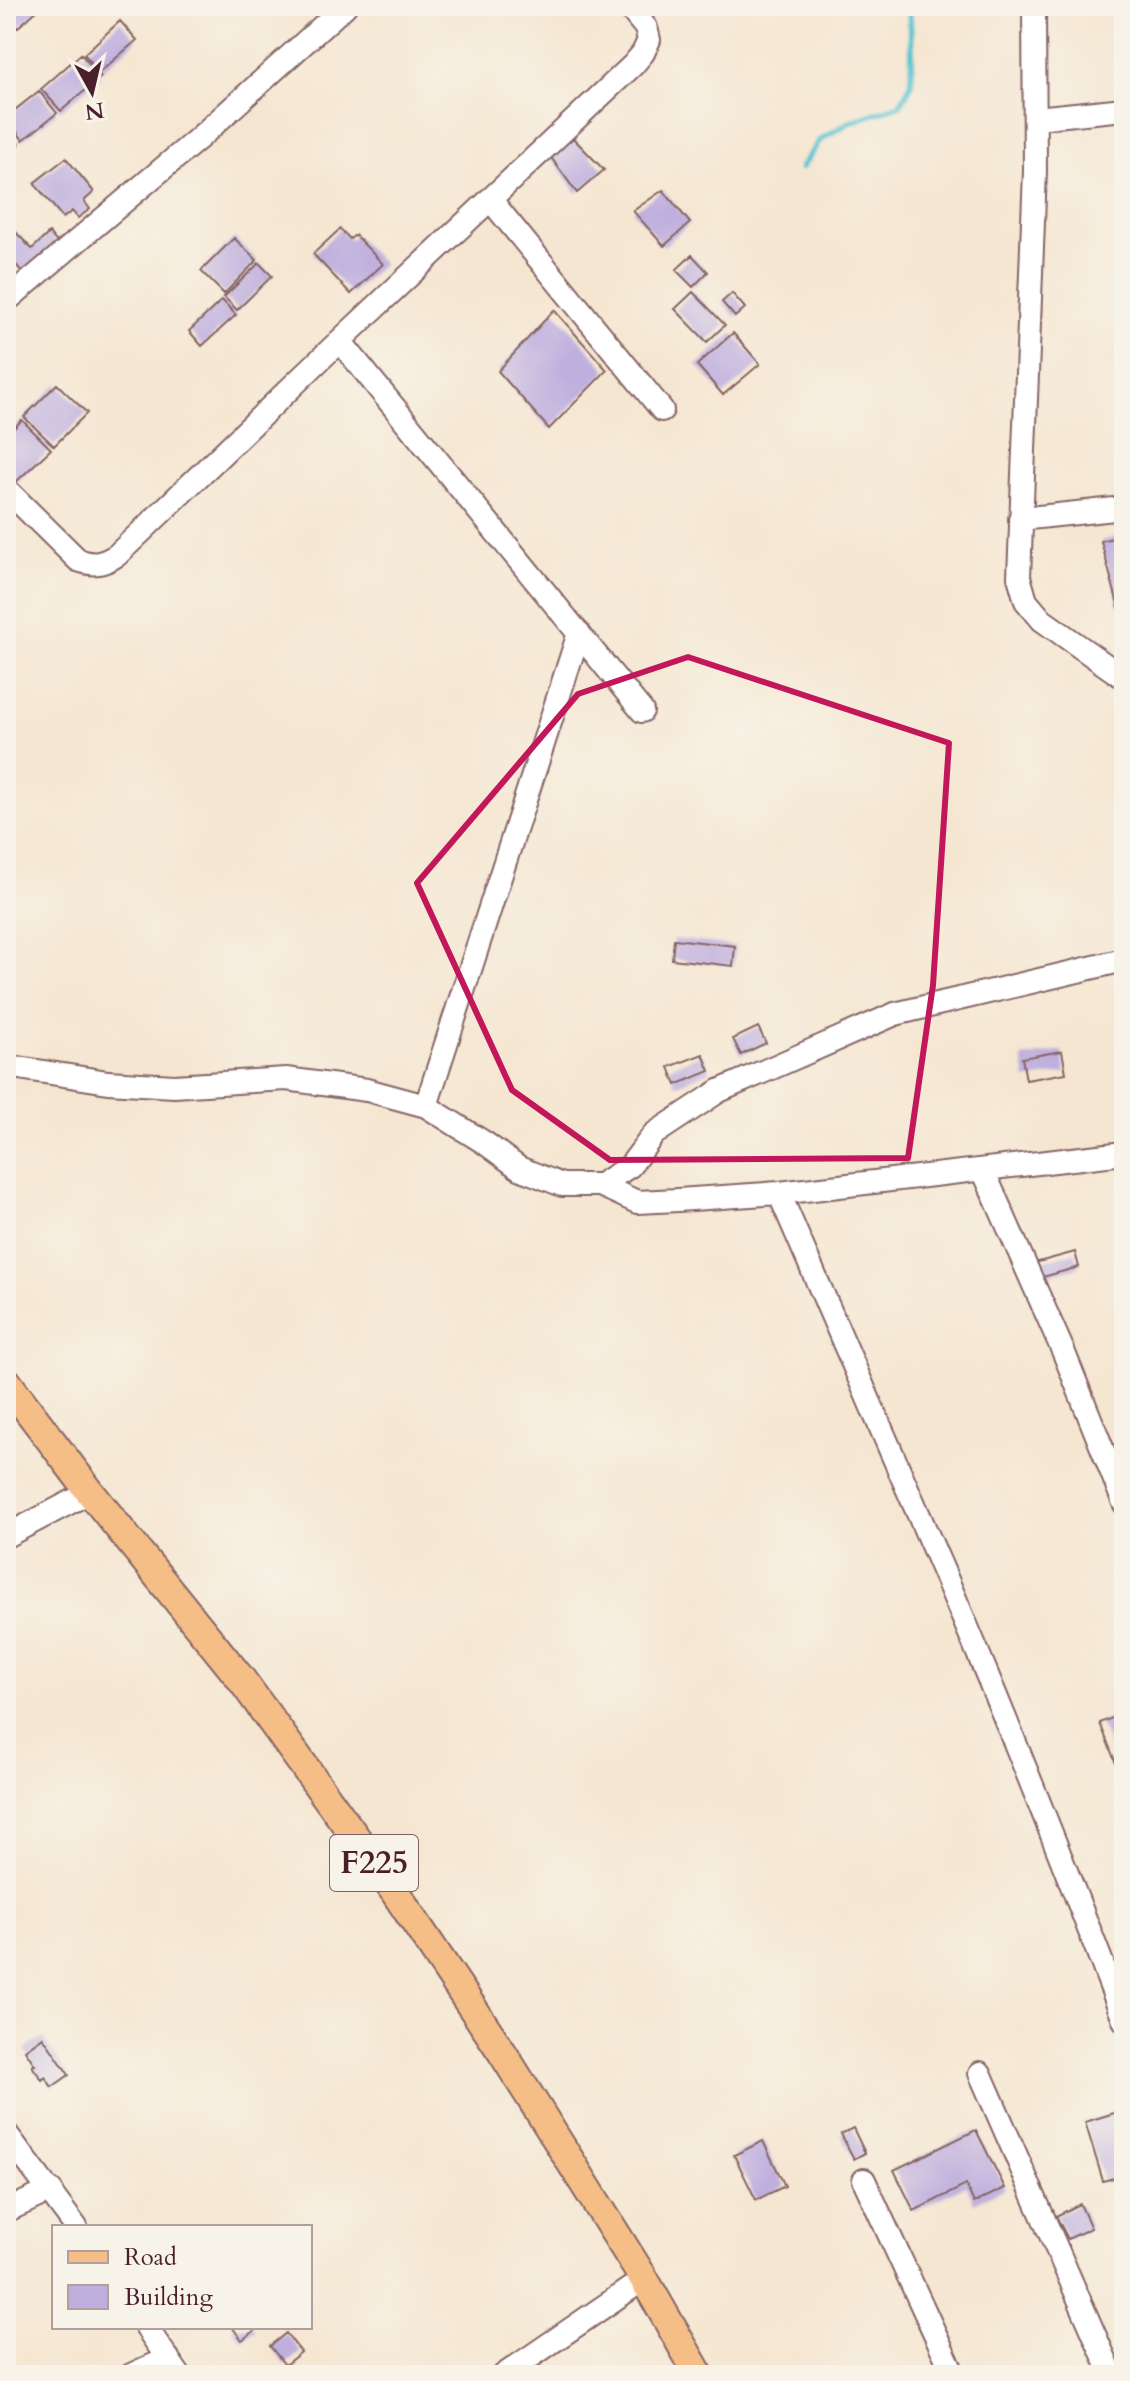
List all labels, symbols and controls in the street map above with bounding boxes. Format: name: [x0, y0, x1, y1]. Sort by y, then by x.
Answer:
north arrow: [52, 52, 132, 132]
text: N: [83, 95, 106, 127]
road number: F225: [330, 1835, 418, 1891]
legend: [52, 2225, 312, 2329]
text: Road: [124, 2241, 177, 2274]
text: Building: [124, 2281, 214, 2314]

